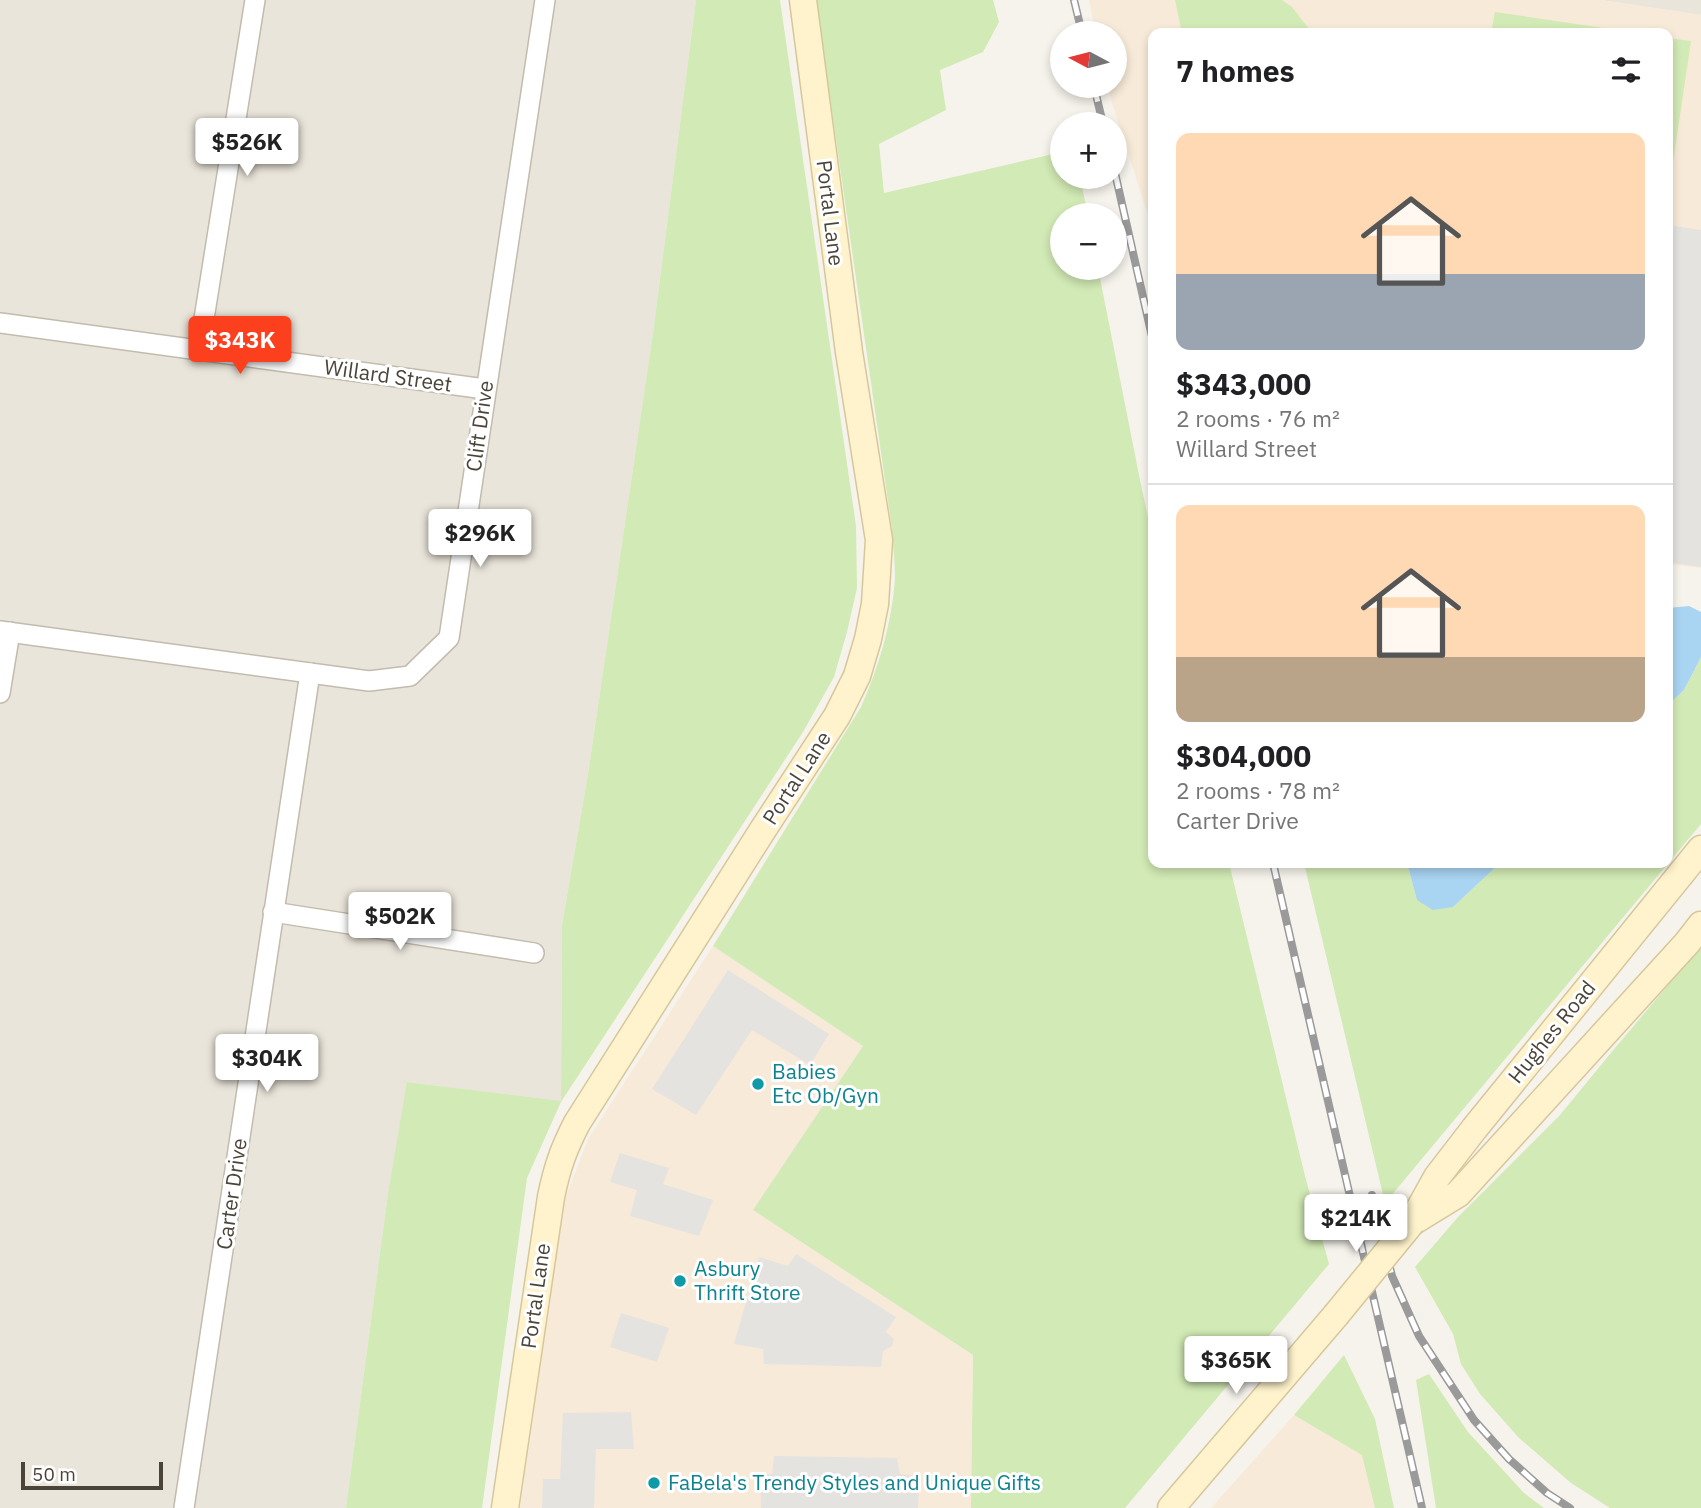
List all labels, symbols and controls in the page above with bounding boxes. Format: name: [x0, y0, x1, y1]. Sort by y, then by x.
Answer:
north arrow: [1050, 21, 1127, 98]
map controls: [1050, 21, 1127, 280]
text: 7 homes: [1176, 51, 1295, 90]
icon: filters: [1607, 51, 1645, 89]
button: +: [1050, 112, 1127, 189]
pin: $526K: [198, 118, 296, 178]
text: $526K: [211, 126, 283, 156]
street label: Portal Lane: [811, 158, 851, 267]
icon: home: [1348, 178, 1474, 304]
button: −: [1050, 203, 1127, 280]
pin: $343K: [191, 316, 289, 376]
text: $343K: [204, 324, 276, 354]
street label: Willard Street: [322, 352, 454, 398]
text: $343,000: [1176, 364, 1311, 403]
street label: Clift Drive: [459, 378, 499, 473]
text: 2 rooms · 76 m²: [1176, 403, 1340, 433]
text: Willard Street: [1176, 433, 1317, 463]
pin: $296K: [431, 510, 529, 569]
text: $296K: [444, 517, 516, 547]
icon: home: [1348, 550, 1474, 676]
street label: Portal Lane: [755, 725, 837, 830]
text: $304,000: [1176, 736, 1311, 775]
text: 2 rooms · 78 m²: [1176, 775, 1340, 805]
text: Carter Drive: [1176, 805, 1299, 835]
pin: $502K: [351, 892, 449, 952]
text: $502K: [364, 900, 436, 930]
street label: Hughes Road: [1501, 974, 1601, 1089]
pin: $304K: [218, 1034, 316, 1094]
text: $304K: [231, 1042, 303, 1072]
place label: Babies Etc Ob/Gyn: [772, 1057, 879, 1109]
marker: Babies Etc Ob/Gyn: [750, 1076, 766, 1092]
street label: Carter Drive: [209, 1136, 253, 1251]
pin: $214K: [1307, 1194, 1405, 1254]
text: $214K: [1320, 1202, 1392, 1232]
street label: Portal Lane: [514, 1241, 556, 1350]
place label: Asbury Thrift Store: [694, 1254, 800, 1306]
marker: Asbury Thrift Store: [672, 1273, 688, 1289]
pin: $365K: [1187, 1336, 1285, 1396]
text: $365K: [1200, 1344, 1272, 1374]
scale bar: [21, 1459, 163, 1491]
text: 50 m: [32, 1462, 76, 1486]
place label: FaBela's Trendy Styles and Unique Gifts: [668, 1468, 1041, 1496]
marker: FaBela's Trendy Styles and Unique Gifts: [646, 1475, 662, 1491]

